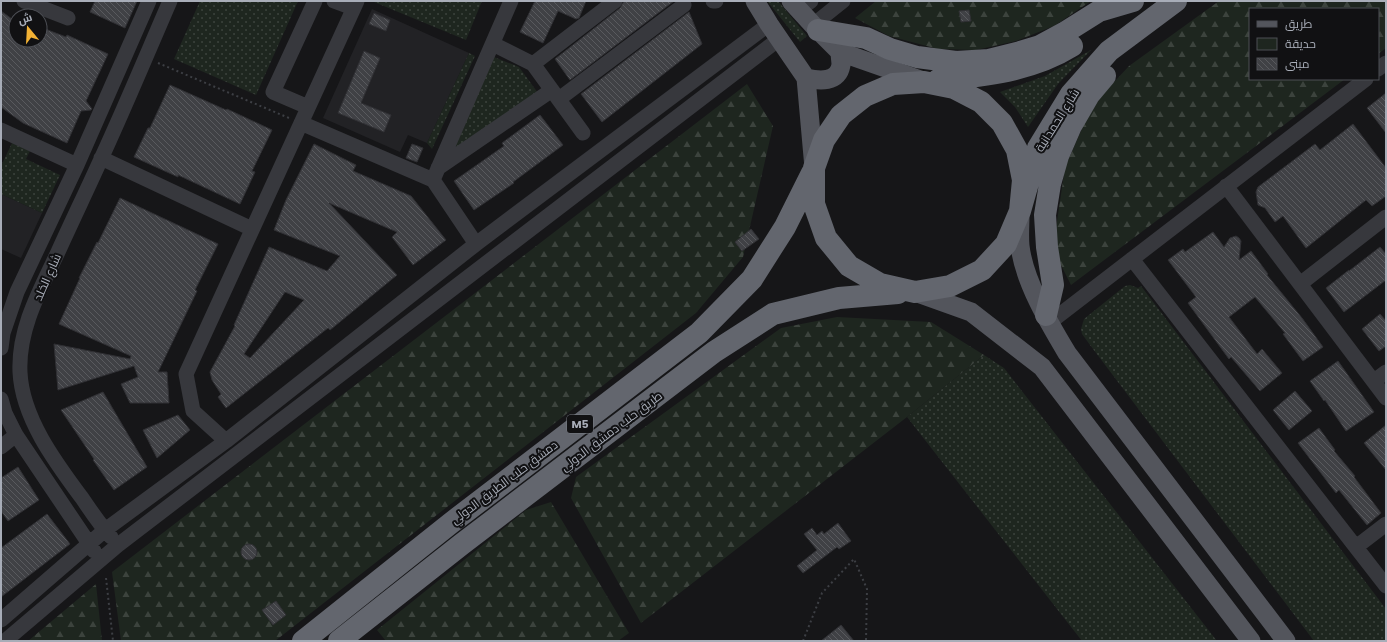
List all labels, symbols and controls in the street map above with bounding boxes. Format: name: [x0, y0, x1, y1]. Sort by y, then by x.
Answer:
north arrow: [8, 8, 48, 48]
legend: [1249, 8, 1379, 80]
text: ش: [16, 9, 34, 28]
text: طريق: [1285, 15, 1313, 32]
text: حديقة: [1285, 35, 1316, 52]
text: مبنى: [1285, 55, 1310, 72]
street label: شارع الحمدانية: [1031, 85, 1083, 155]
street label: شارع الخلد: [29, 250, 65, 303]
street label: طريق حلب دمشق الدولي: [557, 387, 667, 477]
road number: M5: [567, 415, 593, 433]
street label: دمشق حلب الطريق الدولي: [447, 436, 562, 530]

